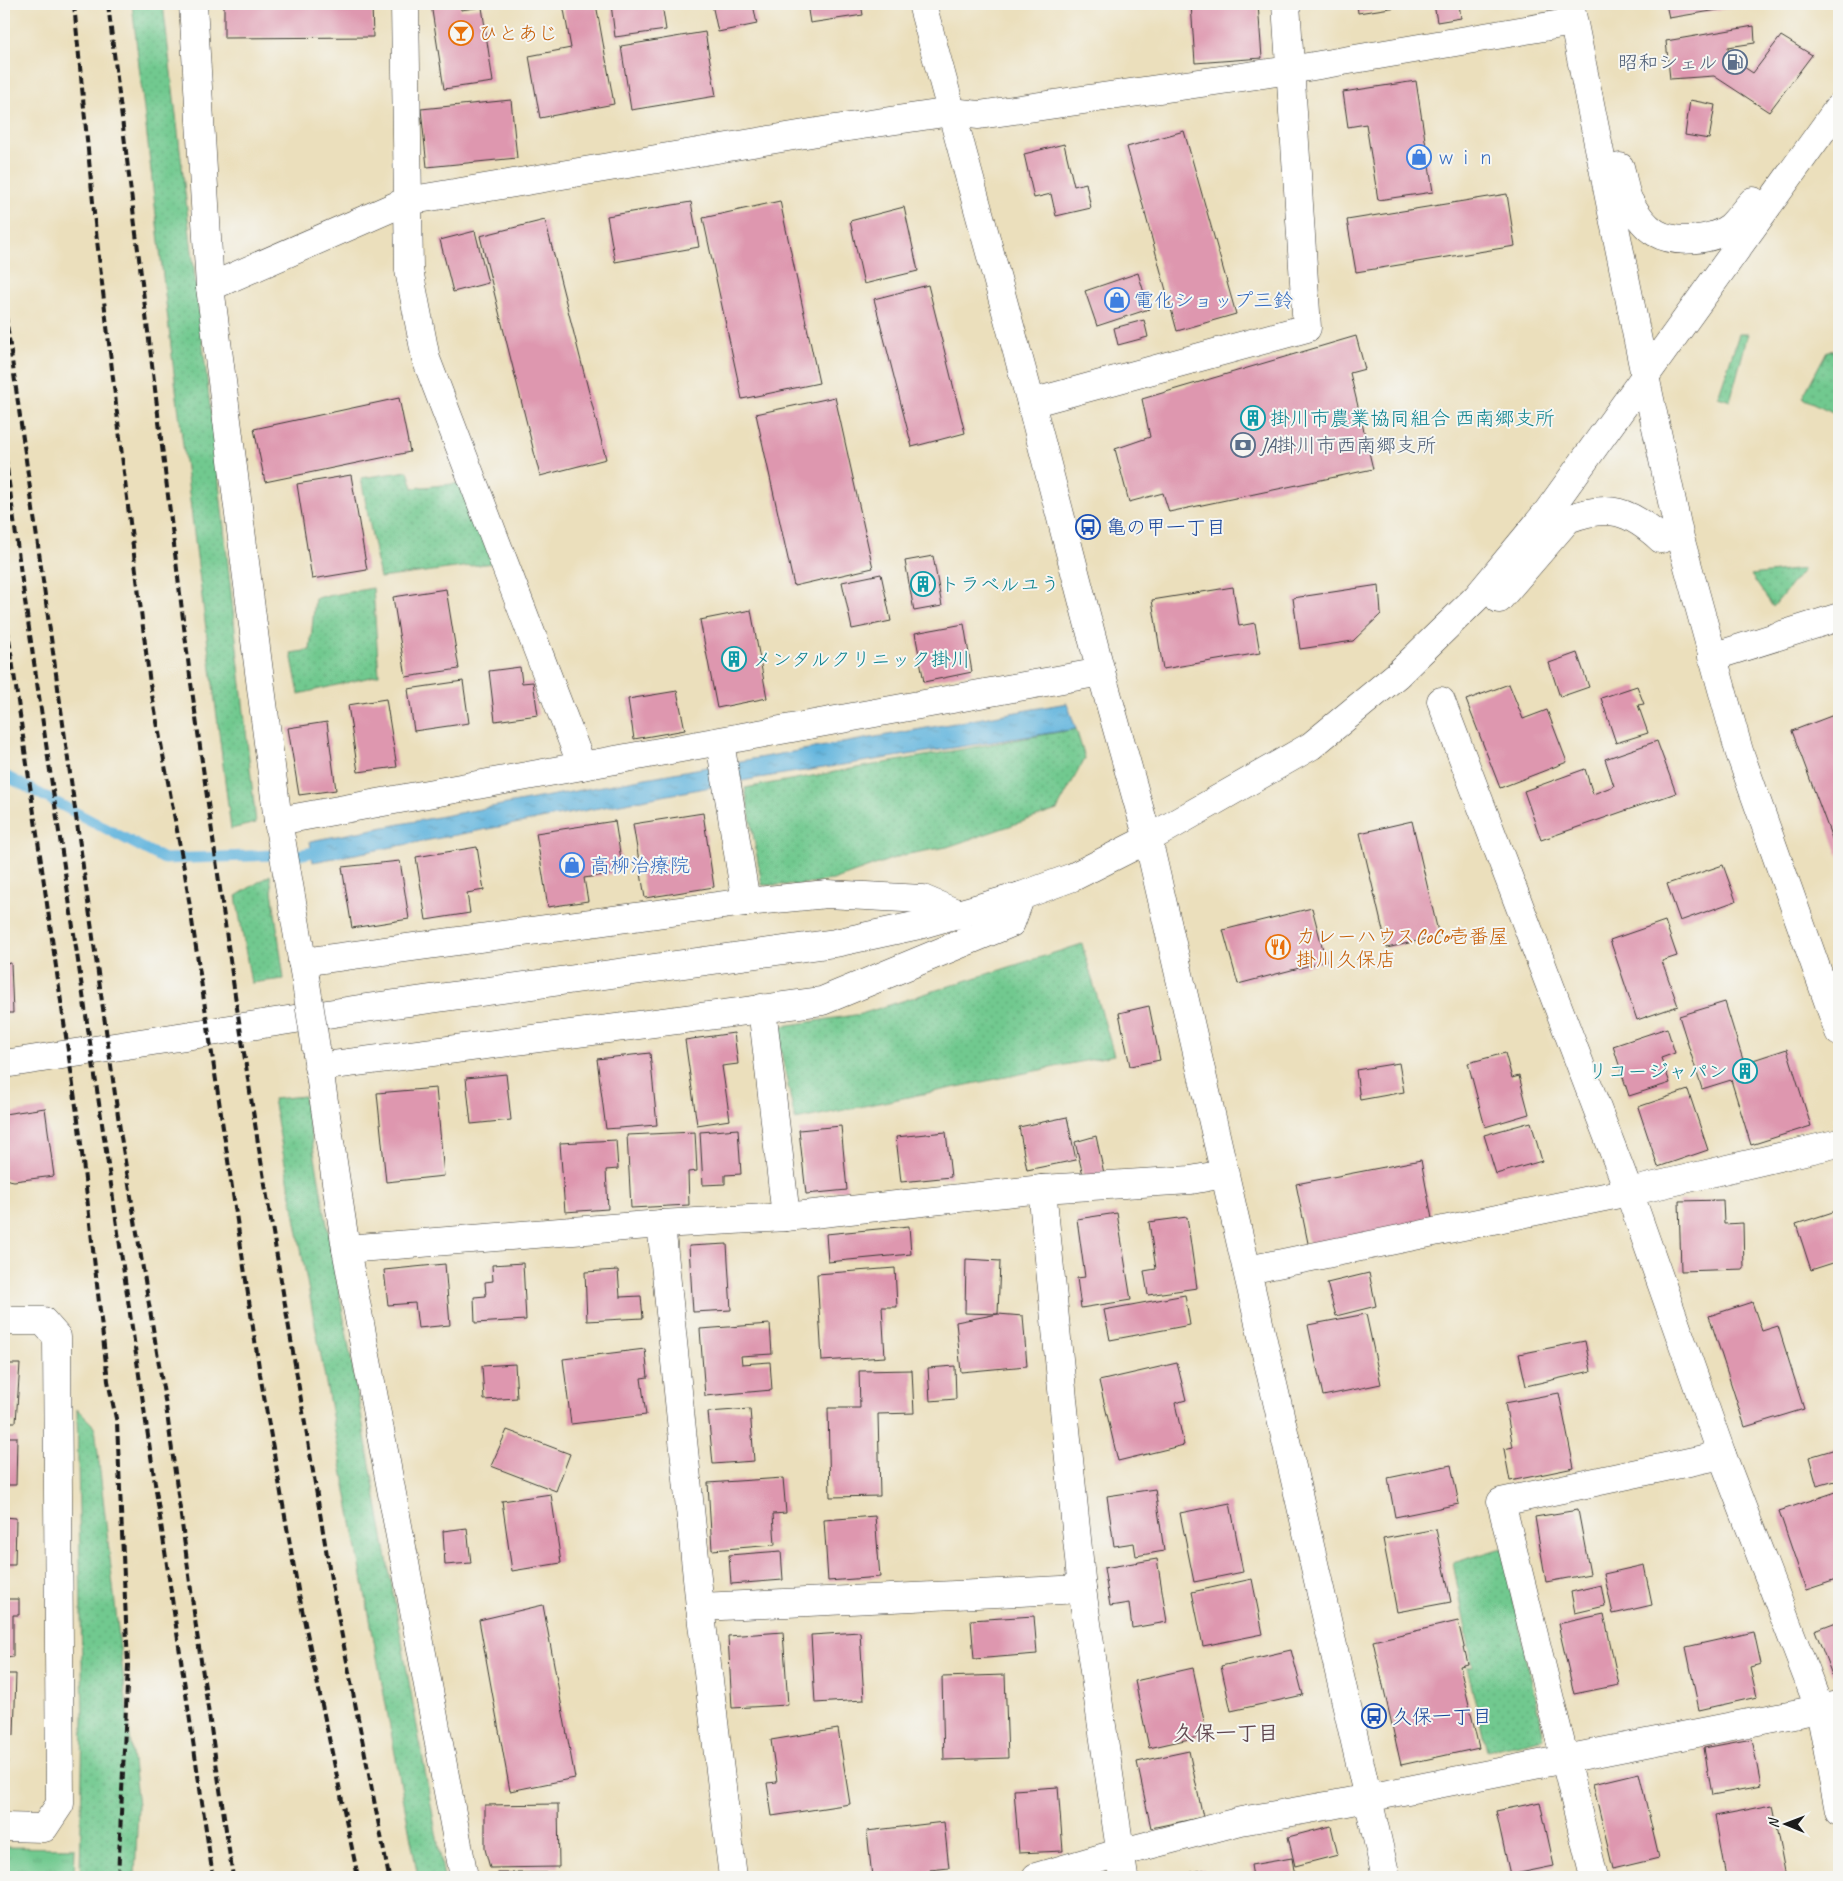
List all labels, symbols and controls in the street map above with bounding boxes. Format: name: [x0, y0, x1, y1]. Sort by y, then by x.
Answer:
bar icon: ひとあじ: [448, 20, 474, 46]
place label: ひとあじ: [478, 21, 558, 46]
fuel station icon: 昭和シェル: [1722, 49, 1748, 75]
place label: 昭和シェル: [1618, 50, 1718, 75]
shop icon: ｗｉｎ: [1406, 144, 1432, 170]
place label: ｗｉｎ: [1436, 145, 1496, 170]
shop icon: 電化ショップ三鈴: [1104, 287, 1130, 313]
place label: 電化ショップ三鈴: [1134, 288, 1293, 313]
building icon: 掛川市農業協同組合 西南郷支所: [1240, 405, 1266, 431]
place label: 掛川市農業協同組合 西南郷支所: [1270, 406, 1555, 431]
bank icon: JA掛川市西南郷支所: [1230, 432, 1256, 458]
place label: JA掛川市西南郷支所: [1259, 433, 1436, 458]
bus stop icon: 亀の甲一丁目: [1075, 514, 1101, 540]
place label: 亀の甲一丁目: [1106, 515, 1226, 540]
building icon: トラベルユう: [910, 571, 936, 597]
place label: トラベルユう: [940, 572, 1060, 597]
building icon: メンタルクリニック掛川: [721, 646, 747, 672]
place label: メンタルクリニック掛川: [752, 647, 971, 672]
shop icon: 高柳治療院: [559, 852, 585, 878]
place label: 高柳治療院: [590, 853, 690, 878]
place label: カレーハウスCoCo壱番屋 掛川久保店: [1296, 924, 1509, 972]
restaurant icon: カレーハウスCoCo壱番屋 掛川久保店: [1265, 934, 1291, 960]
building icon: リコージャパン: [1732, 1058, 1758, 1084]
place label: リコージャパン: [1588, 1059, 1728, 1084]
bus stop icon: 久保一丁目: [1361, 1703, 1387, 1729]
place label: 久保一丁目: [1392, 1704, 1492, 1729]
district label: 久保一丁目: [1174, 1720, 1279, 1746]
north arrow: [1760, 1798, 1810, 1848]
text: N: [1765, 1817, 1782, 1828]

